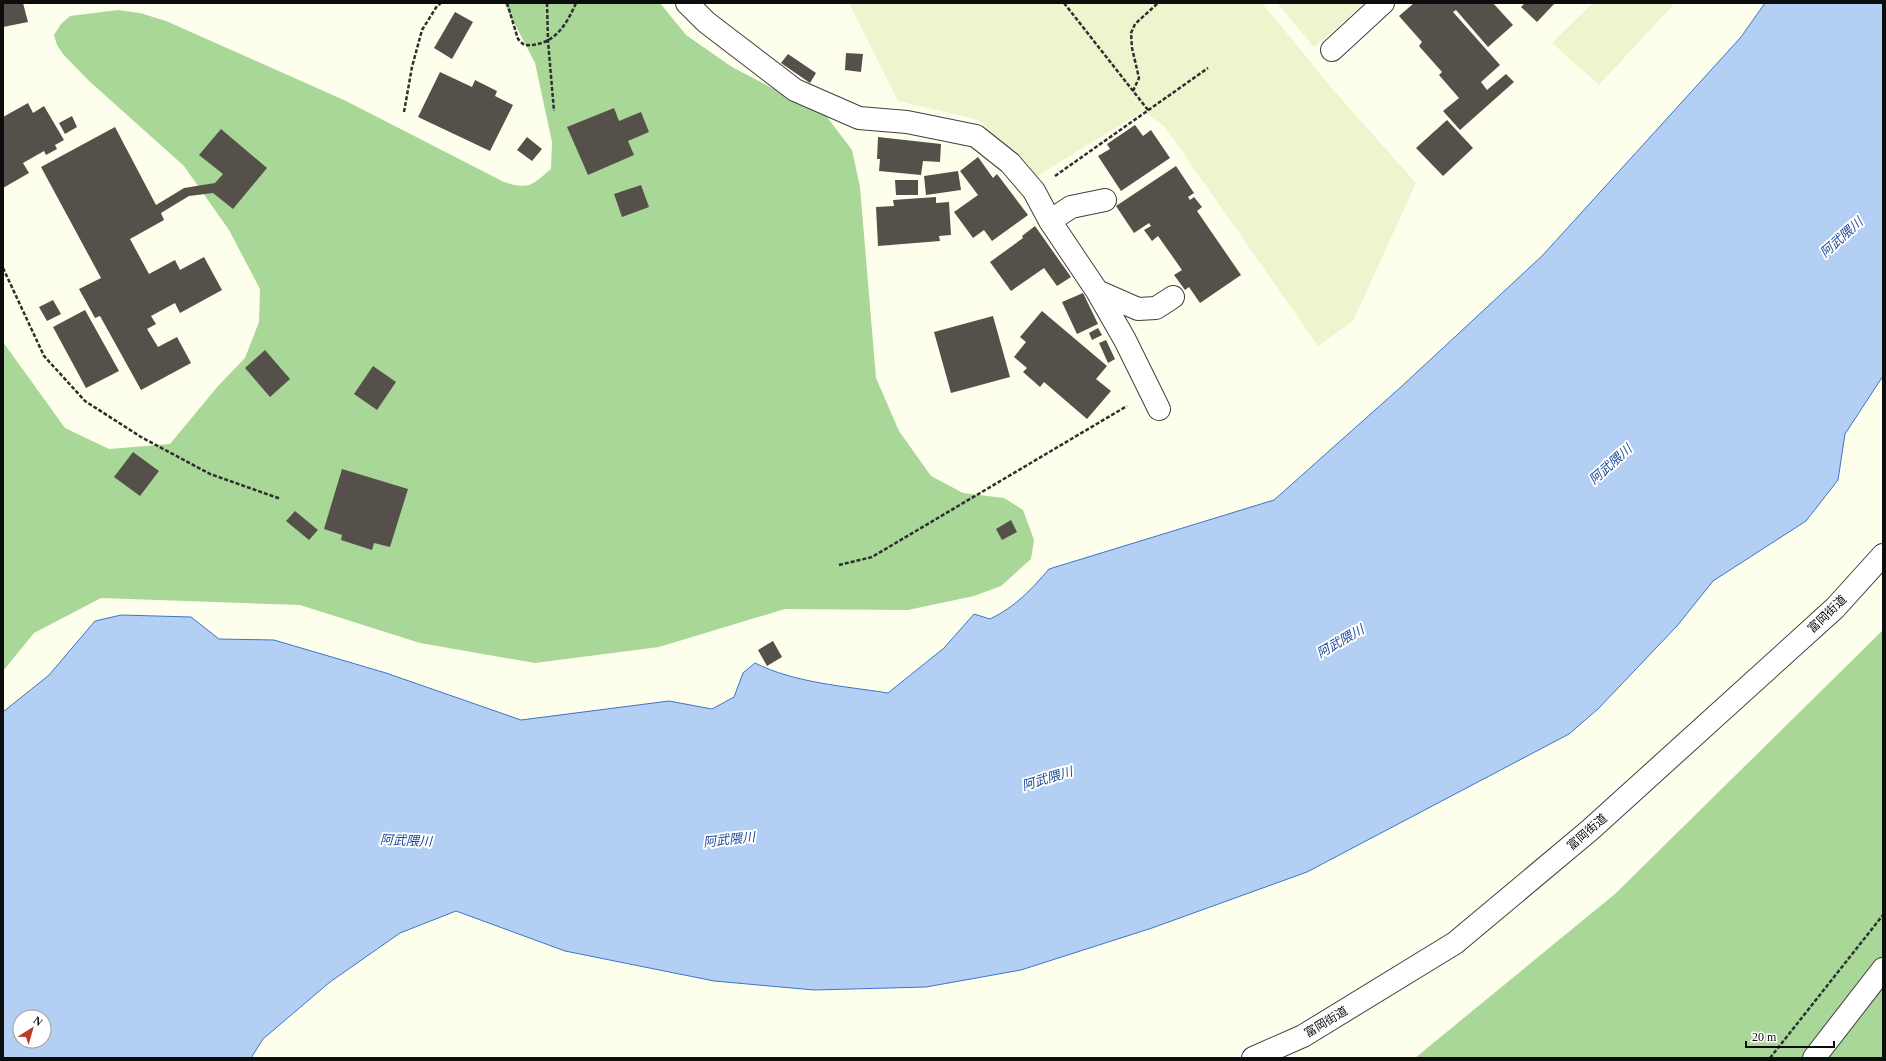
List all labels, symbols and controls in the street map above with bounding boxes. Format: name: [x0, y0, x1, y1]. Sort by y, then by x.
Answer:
water label: 阿武隈川: [1817, 213, 1867, 260]
water label: 阿武隈川: [1586, 440, 1636, 487]
street label: 富岡街道: [1805, 592, 1849, 636]
water label: 阿武隈川: [1314, 621, 1368, 661]
water label: 阿武隈川: [1020, 763, 1076, 793]
street label: 富岡街道: [1564, 811, 1610, 853]
water label: 阿武隈川: [702, 829, 758, 850]
water label: 阿武隈川: [380, 832, 434, 849]
street label: 富岡街道: [1302, 1004, 1350, 1040]
north arrow: [12, 1009, 52, 1049]
text: N: [31, 1014, 45, 1028]
scale bar: [1746, 1023, 1834, 1049]
text: 20 m: [1752, 1030, 1777, 1044]

